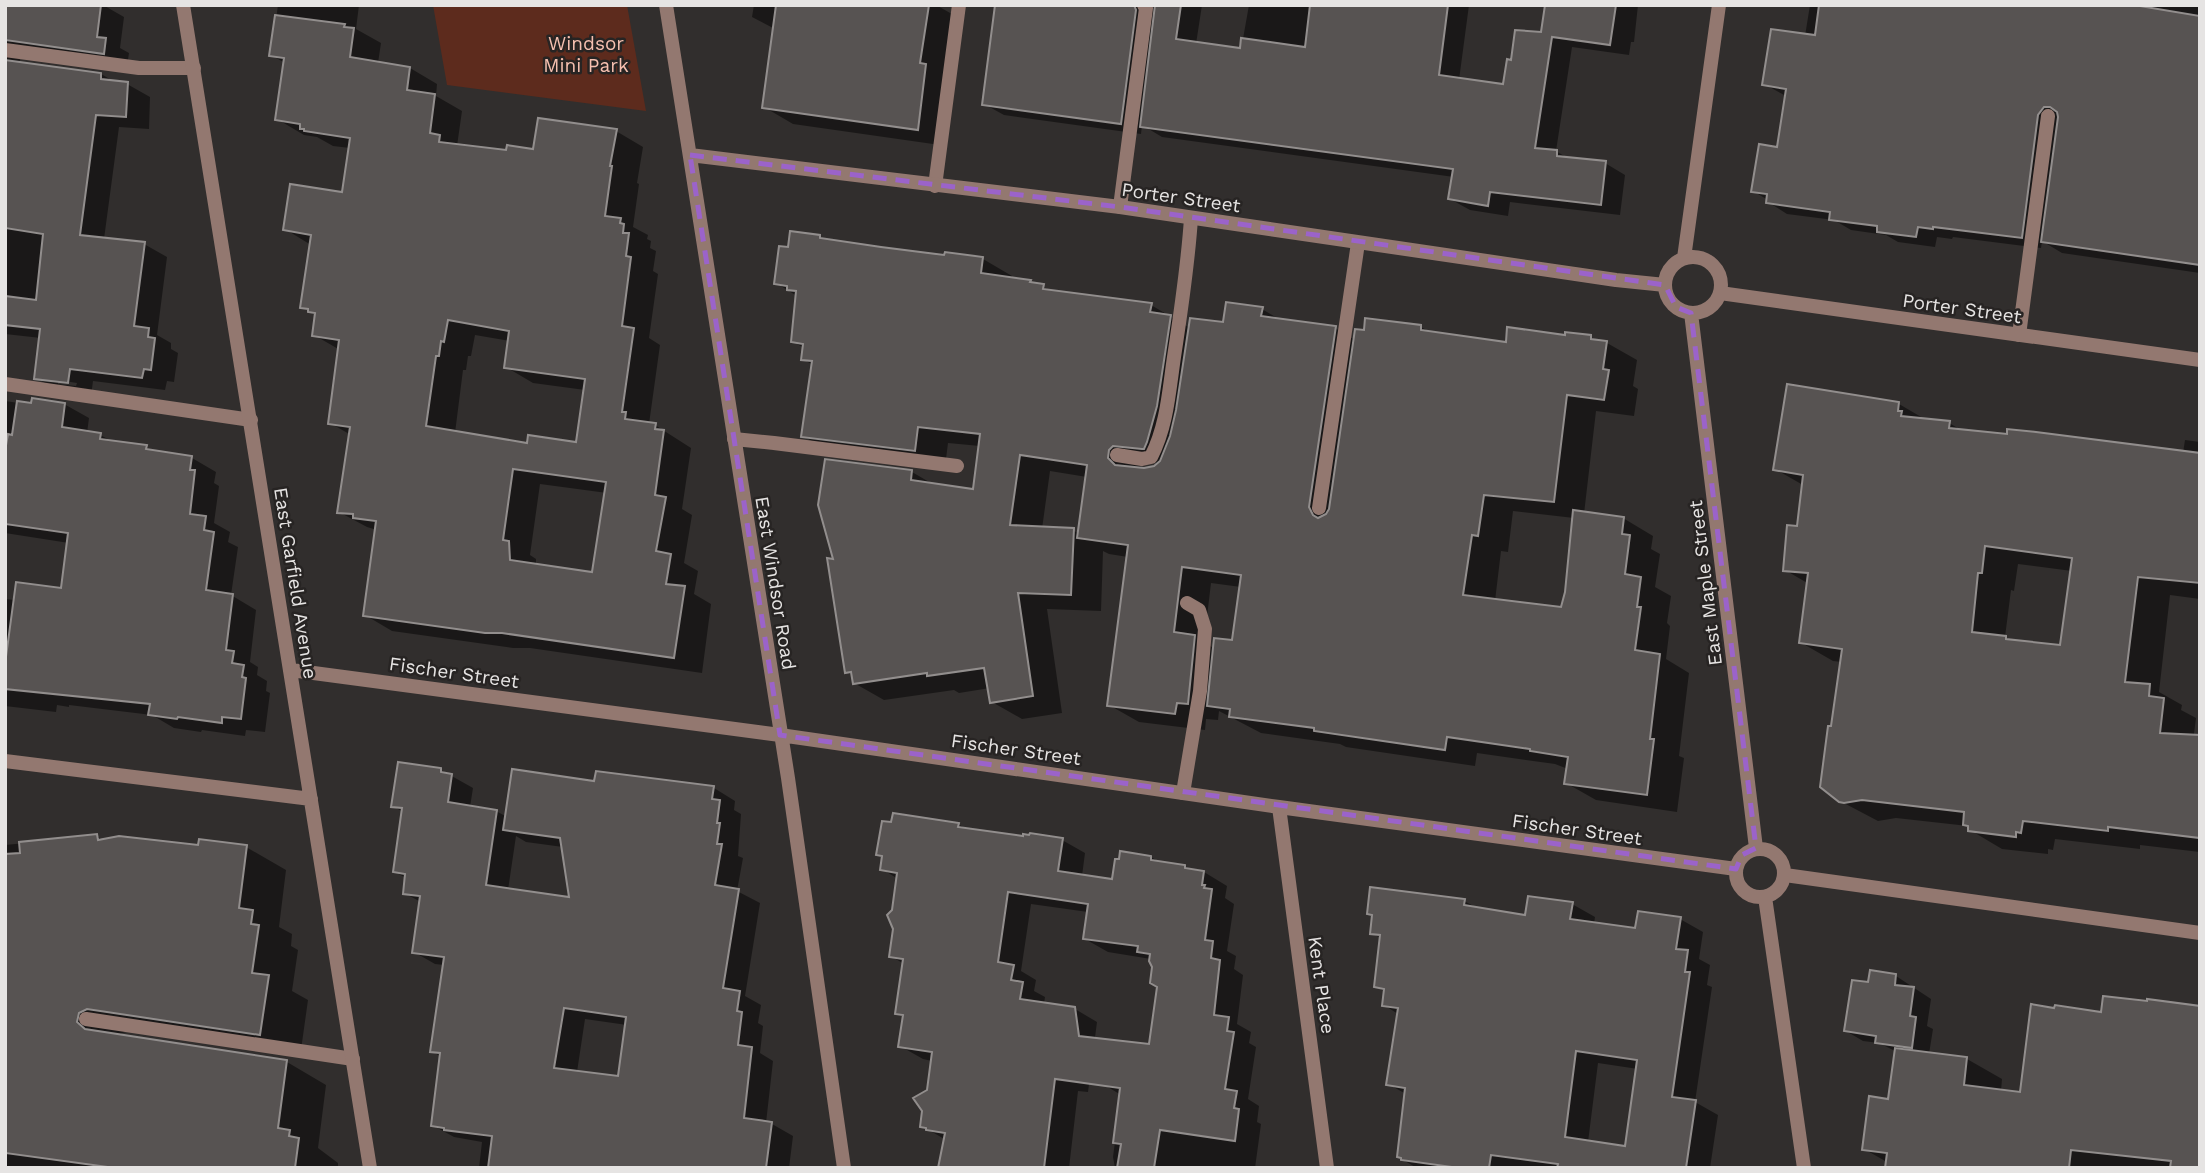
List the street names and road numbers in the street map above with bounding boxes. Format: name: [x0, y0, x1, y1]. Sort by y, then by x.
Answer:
street label: Porter Street: [1120, 178, 1242, 217]
street label: Porter Street: [1901, 289, 2023, 328]
street label: East Garfield Avenue: [269, 486, 322, 681]
street label: East Windsor Road: [750, 495, 801, 672]
street label: East Maple Street: [1684, 499, 1727, 667]
street label: Fischer Street: [387, 652, 520, 693]
street label: Fischer Street: [949, 729, 1082, 770]
street label: Fischer Street: [1510, 809, 1643, 850]
street label: Kent Place: [1303, 935, 1340, 1035]

